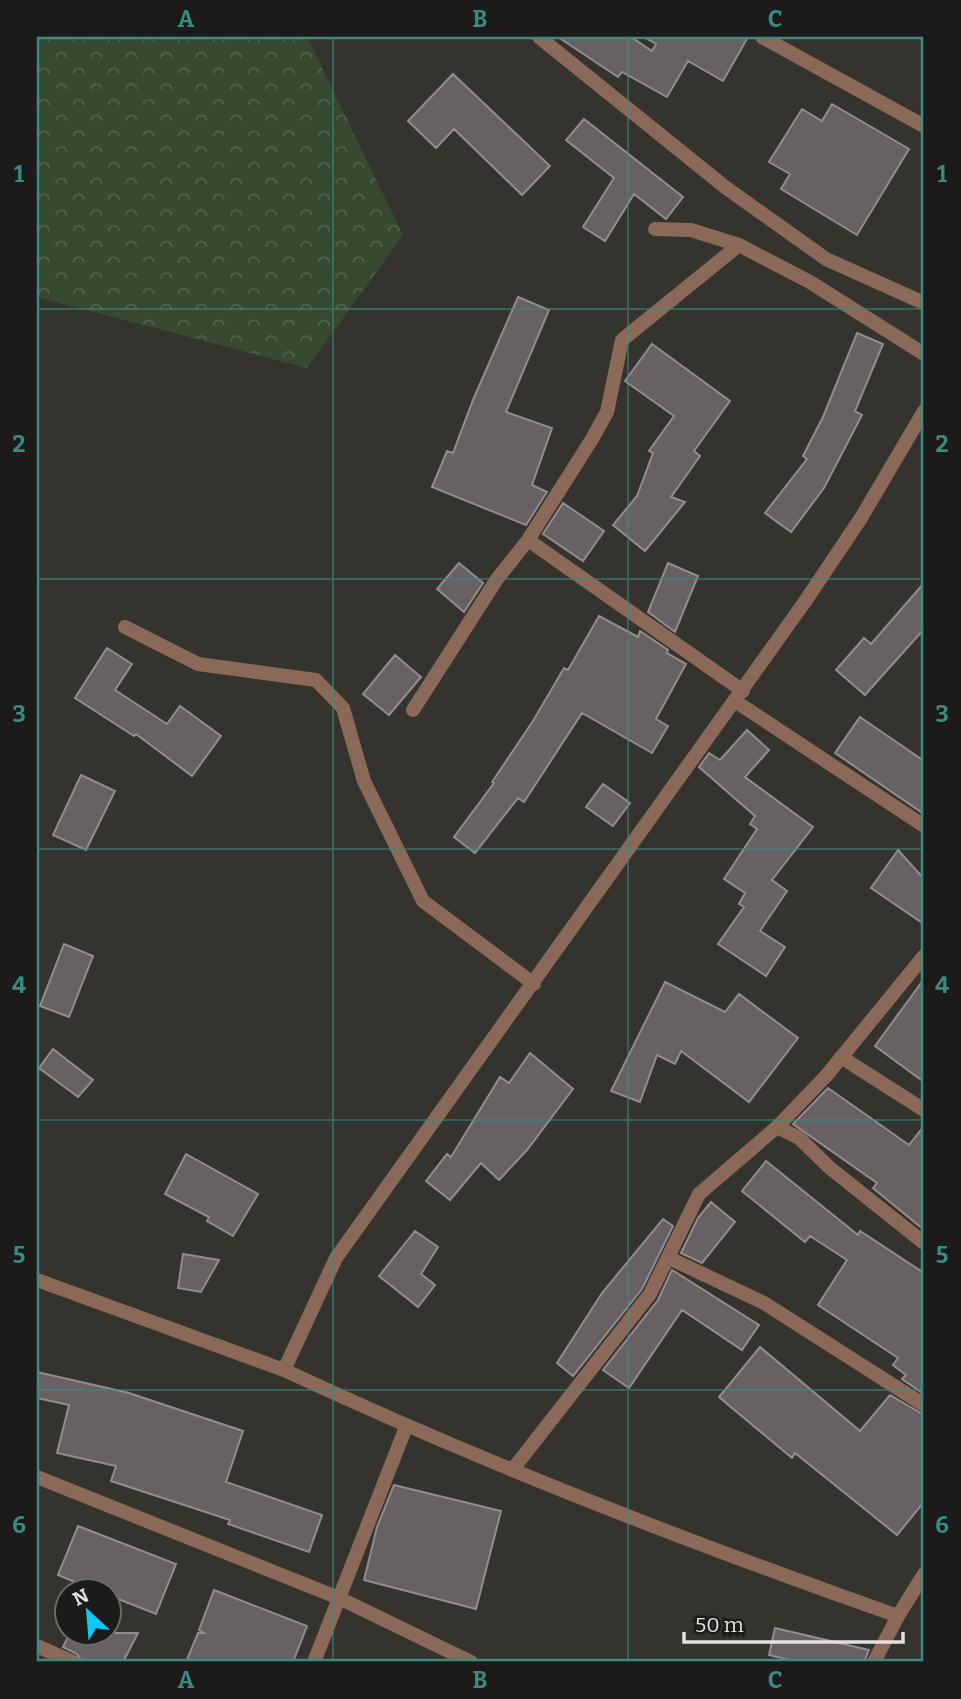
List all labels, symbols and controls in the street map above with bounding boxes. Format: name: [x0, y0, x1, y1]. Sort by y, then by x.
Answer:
text: A: [178, 5, 195, 33]
text: B: [473, 5, 487, 33]
text: C: [768, 5, 782, 33]
text: 1: [14, 160, 24, 188]
text: 1: [937, 160, 947, 188]
text: 2: [13, 430, 26, 458]
text: 2: [936, 430, 949, 458]
text: 3: [12, 700, 26, 728]
text: 3: [935, 700, 949, 728]
text: 4: [12, 971, 26, 999]
text: 4: [935, 971, 949, 999]
text: 5: [13, 1241, 25, 1269]
text: 5: [936, 1241, 948, 1269]
text: 6: [12, 1511, 26, 1539]
text: 6: [935, 1511, 949, 1539]
north arrow: [52, 1576, 122, 1646]
text: N: [69, 1583, 93, 1611]
scale bar: [684, 1601, 903, 1645]
text: 50 m: [695, 1612, 744, 1638]
text: A: [178, 1666, 195, 1694]
text: B: [473, 1666, 487, 1694]
text: C: [768, 1666, 782, 1694]

